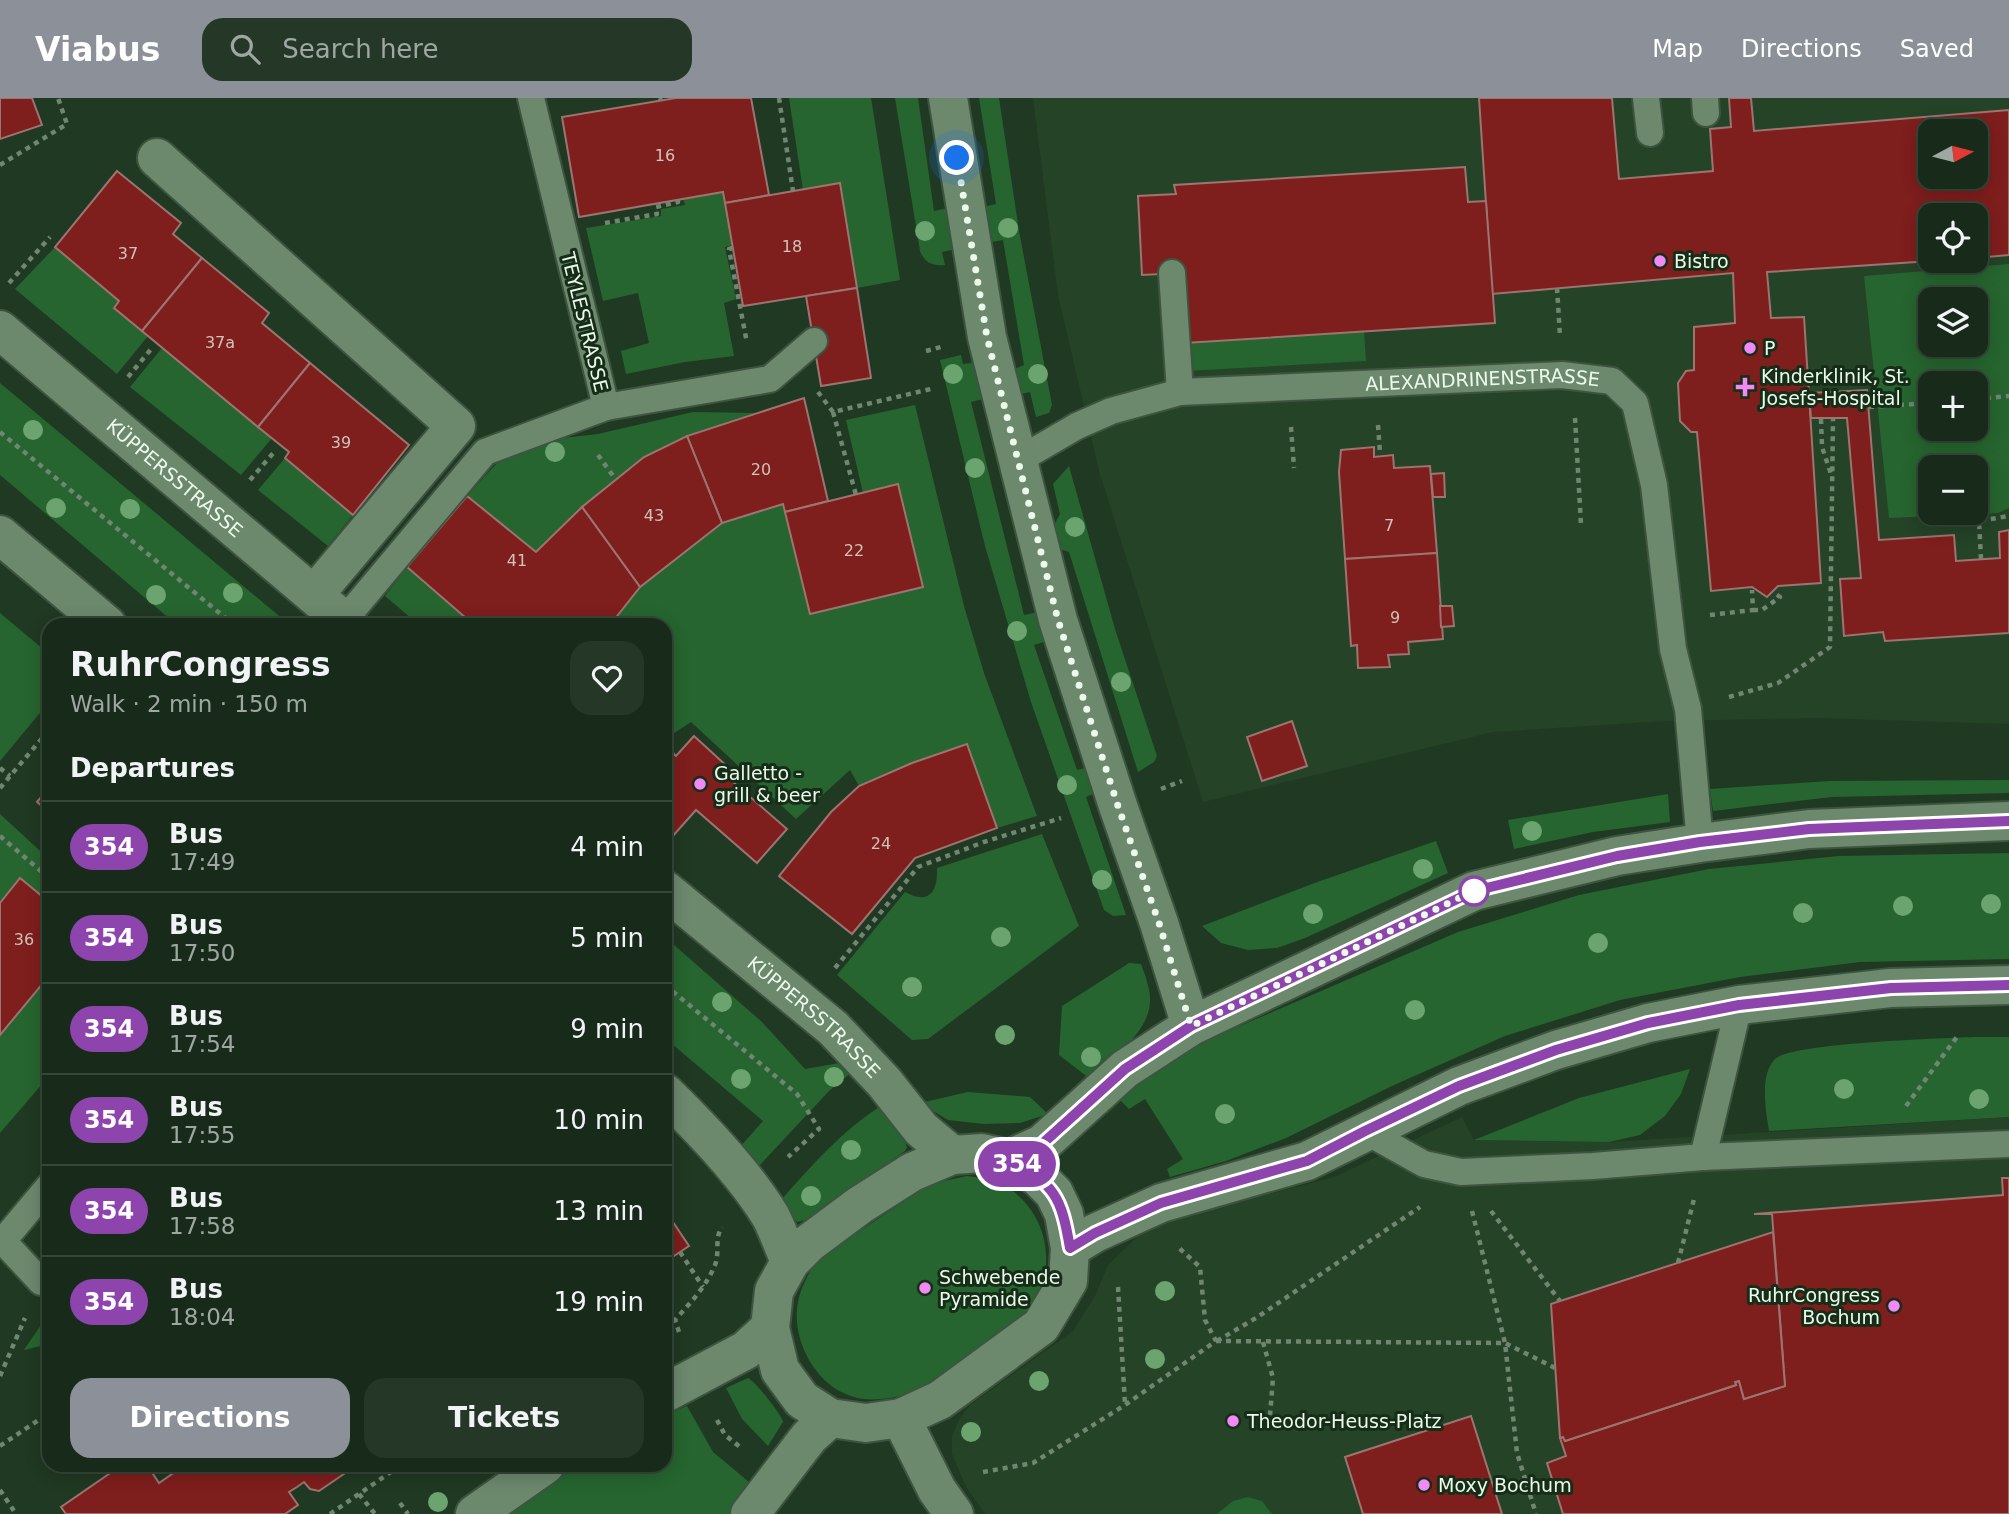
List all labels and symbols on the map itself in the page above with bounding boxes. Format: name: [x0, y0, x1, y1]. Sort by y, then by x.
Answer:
north arrow: [1918, 119, 1988, 189]
your location: [939, 140, 974, 175]
house number: 16: [655, 146, 675, 165]
house number: 18: [782, 237, 802, 256]
house number: 37: [118, 244, 138, 263]
street label: TEYLESTRASSE: [557, 249, 613, 394]
place label: Bistro: [1674, 250, 1729, 272]
marker: Bistro: [1652, 253, 1668, 269]
house number: 37a: [205, 333, 235, 352]
place label: P: [1764, 337, 1775, 359]
marker: P: [1742, 340, 1758, 356]
street label: ALEXANDRINENSTRASSE: [1365, 364, 1601, 395]
place label: Kinderklinik, St. Josefs-Hospital: [1760, 365, 1910, 409]
marker: Kinderklinik, St. Josefs-Hospital: [1735, 377, 1755, 397]
street label: KÜPPERSSTRASSE: [102, 414, 247, 542]
house number: 39: [331, 433, 351, 452]
house number: 20: [751, 460, 771, 479]
house number: 43: [644, 506, 664, 525]
house number: 7: [1384, 516, 1394, 535]
house number: 22: [844, 541, 864, 560]
house number: 41: [507, 551, 527, 570]
house number: 9: [1390, 608, 1400, 627]
place label: Galletto - grill & beer: [714, 762, 820, 806]
marker: Galletto - grill & beer: [692, 776, 708, 792]
house number: 24: [871, 834, 891, 853]
unlabelled marker: [1459, 876, 1489, 906]
house number: 36: [14, 930, 34, 949]
street label: KÜPPERSSTRASSE: [743, 952, 885, 1082]
line badge: 354: [977, 1141, 1057, 1187]
place label: Schwebende Pyramide: [939, 1266, 1060, 1310]
marker: Schwebende Pyramide: [917, 1280, 933, 1296]
place label: RuhrCongress Bochum: [1748, 1284, 1880, 1328]
marker: RuhrCongress Bochum: [1886, 1298, 1902, 1314]
place label: Theodor-Heuss-Platz: [1246, 1410, 1442, 1432]
marker: Theodor-Heuss-Platz: [1225, 1413, 1241, 1429]
place label: Moxy Bochum: [1438, 1474, 1572, 1496]
marker: Moxy Bochum: [1416, 1477, 1432, 1493]

